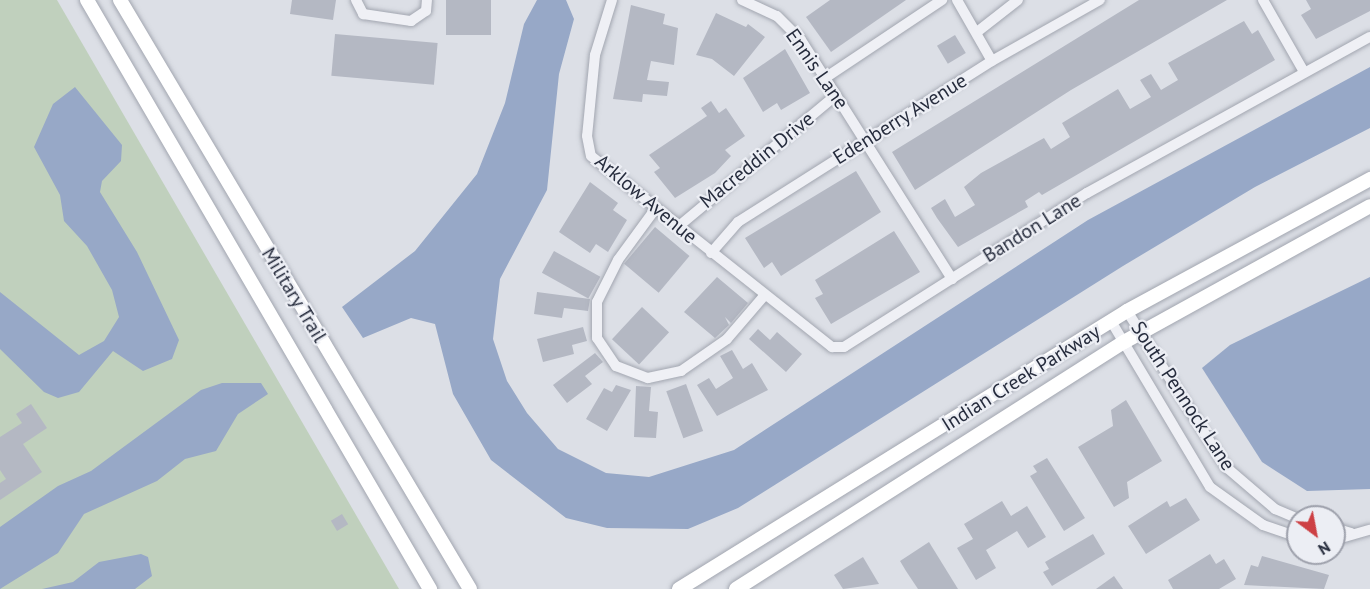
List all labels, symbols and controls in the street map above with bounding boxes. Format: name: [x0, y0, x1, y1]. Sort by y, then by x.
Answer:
street label: Ennis Lane: [781, 24, 853, 114]
street label: Edenberry Avenue: [828, 68, 972, 170]
street label: Macreddin Drive: [695, 107, 819, 213]
street label: Arklow Avenue: [590, 149, 702, 249]
street label: Bandon Lane: [978, 188, 1086, 268]
street label: Military Trail: [256, 243, 332, 347]
street label: South Pennock Lane: [1126, 317, 1240, 475]
street label: Indian Creek Parkway: [937, 319, 1105, 437]
north arrow: [1286, 505, 1346, 565]
text: N: [1315, 537, 1334, 560]

